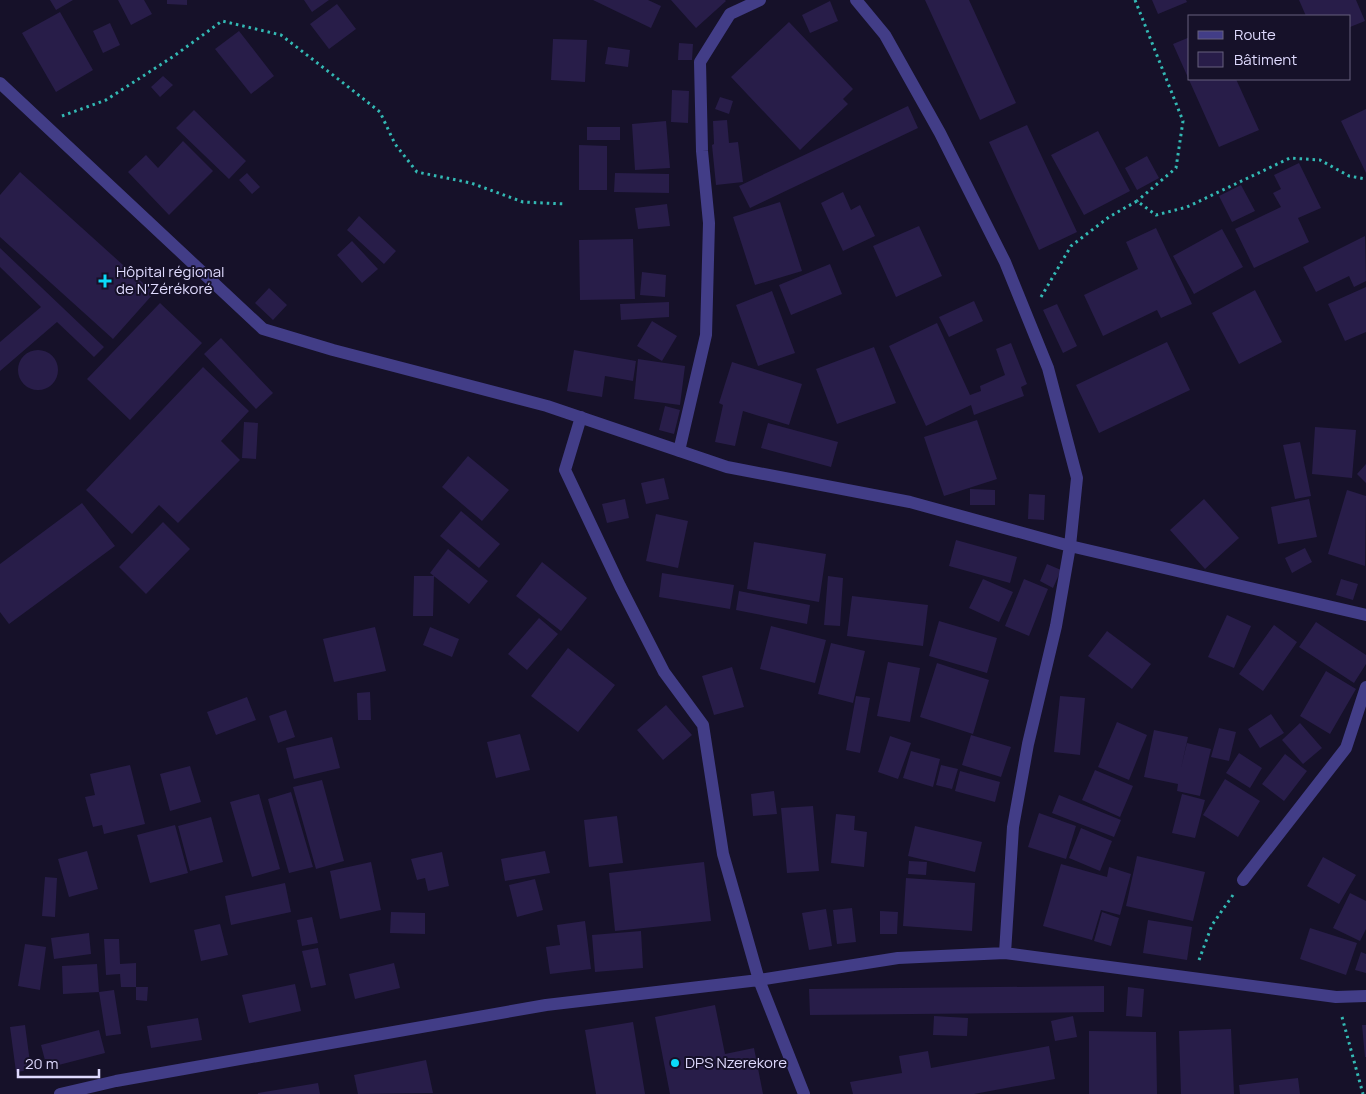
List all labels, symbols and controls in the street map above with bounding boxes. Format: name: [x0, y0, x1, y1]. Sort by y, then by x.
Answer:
legend: [1188, 15, 1351, 80]
text: Route: [1234, 24, 1276, 45]
text: Bâtiment: [1234, 49, 1297, 70]
place label: Hôpital régional de N'Zérékoré: [116, 261, 225, 299]
marker: Hôpital régional de N'Zérékoré: [98, 274, 112, 288]
scale bar: [18, 1046, 99, 1078]
place label: DPS Nzerekore: [685, 1052, 787, 1073]
text: 20 m: [25, 1053, 58, 1074]
marker: DPS Nzerekore: [669, 1057, 681, 1069]

